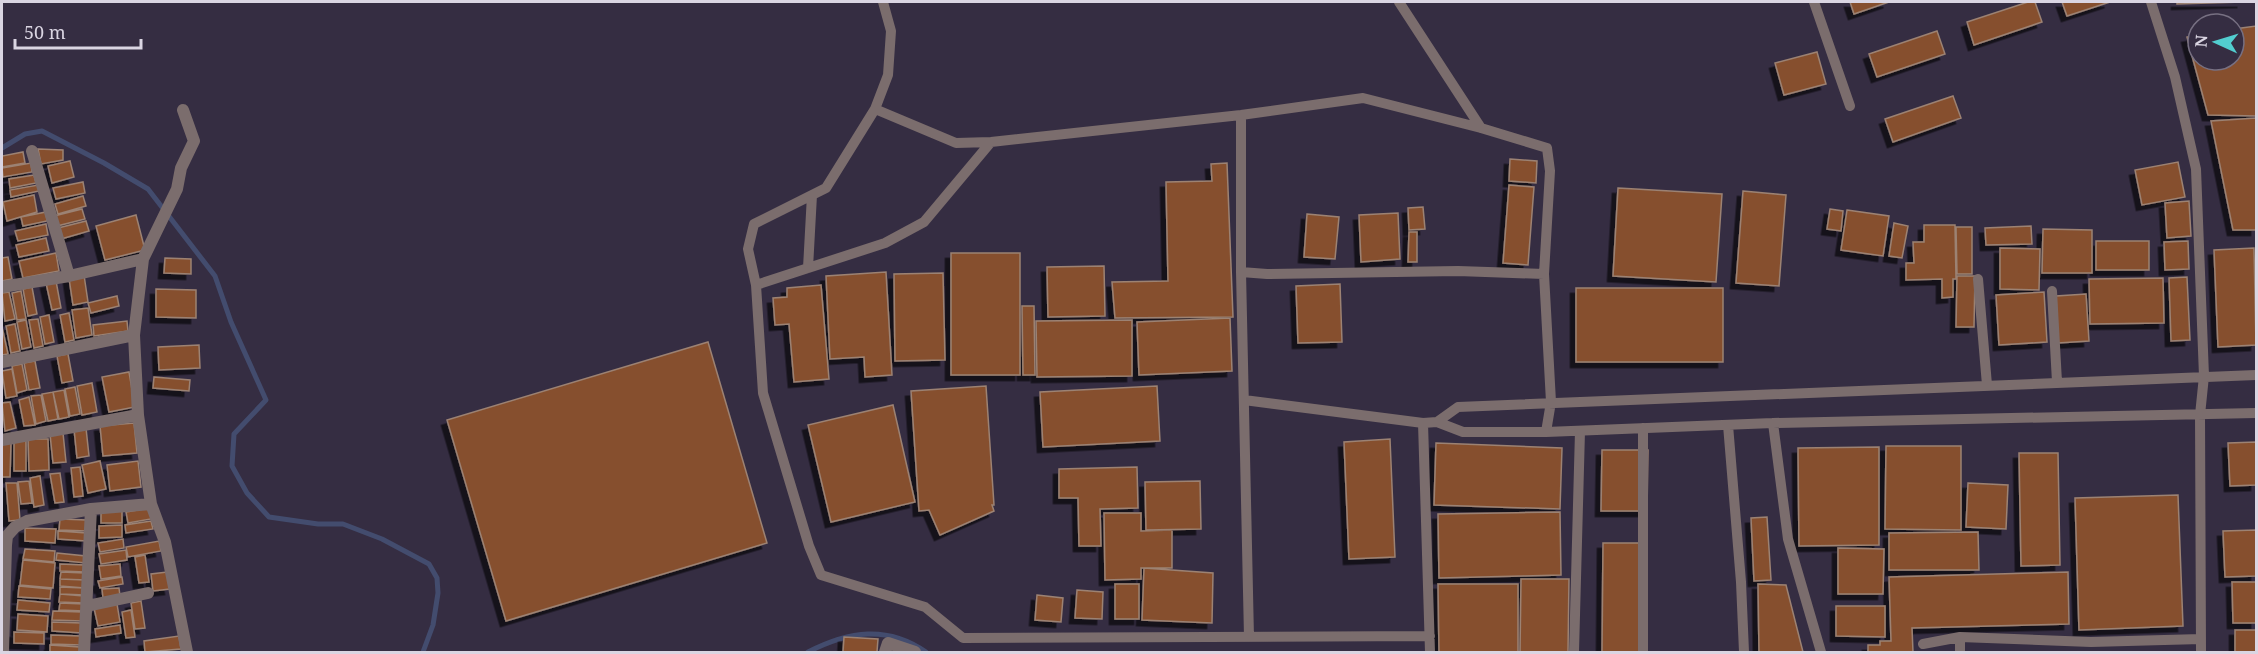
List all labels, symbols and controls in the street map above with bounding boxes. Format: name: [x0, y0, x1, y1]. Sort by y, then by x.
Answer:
scale bar: [15, 12, 141, 50]
north arrow: [2186, 12, 2246, 72]
text: 50 m: [24, 20, 66, 44]
text: N: [2190, 34, 2212, 48]

